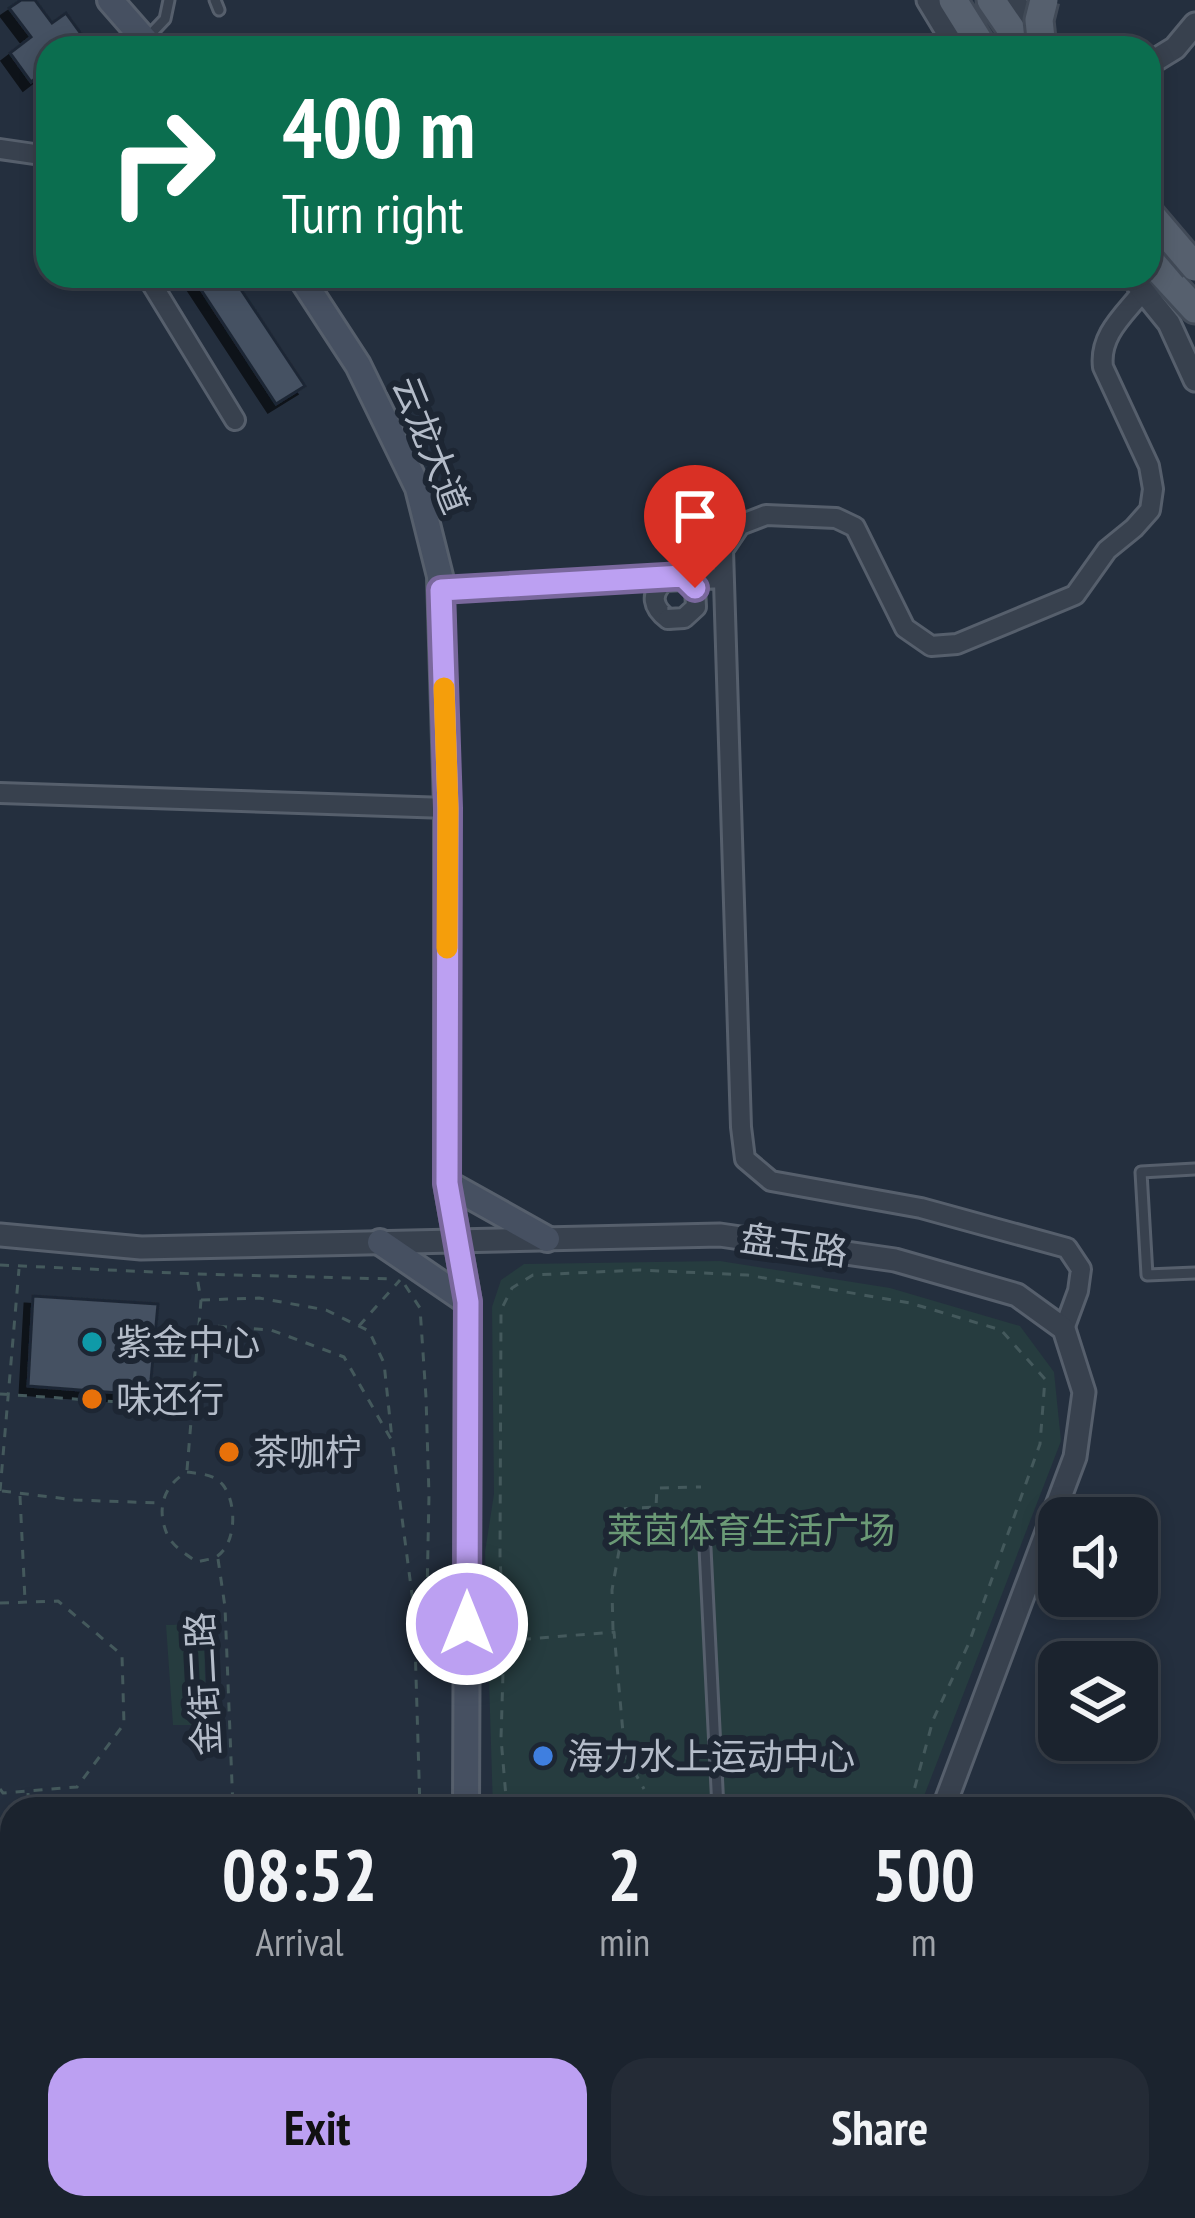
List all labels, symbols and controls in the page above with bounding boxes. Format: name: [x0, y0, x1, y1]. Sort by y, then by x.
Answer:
text: 400 m: [282, 72, 475, 181]
icon: right: [84, 84, 240, 240]
text: Turn right: [282, 178, 463, 248]
street label: 云龙大道: [383, 369, 480, 520]
pin: [644, 465, 746, 588]
icon: arrive: [662, 483, 728, 549]
street label: 盘玉路: [737, 1214, 851, 1275]
place label: 紫金中心: [116, 1318, 260, 1365]
marker: 紫金中心: [79, 1329, 105, 1355]
place label: 味还行: [116, 1375, 224, 1422]
marker: 味还行: [79, 1386, 105, 1412]
place label: 茶咖柠: [253, 1428, 361, 1475]
marker: 茶咖柠: [216, 1439, 242, 1465]
map controls: [1038, 1497, 1158, 1761]
button: sound: [1038, 1497, 1158, 1617]
park label: 莱茵体育生活广场: [607, 1506, 895, 1553]
position arrow: [404, 1561, 530, 1687]
street label: 金街二路: [175, 1611, 230, 1757]
button: layers: [1038, 1641, 1158, 1761]
place label: 海力水上运动中心: [567, 1732, 855, 1779]
marker: 海力水上运动中心: [530, 1743, 556, 1769]
text: 08:52: [222, 1827, 378, 1920]
text: 2: [608, 1827, 642, 1920]
text: 500: [872, 1827, 975, 1920]
text: Arrival: [256, 1916, 344, 1967]
text: min: [599, 1916, 650, 1967]
text: m: [911, 1916, 936, 1967]
button: Exit: [48, 2058, 587, 2196]
button: Share: [611, 2058, 1149, 2196]

